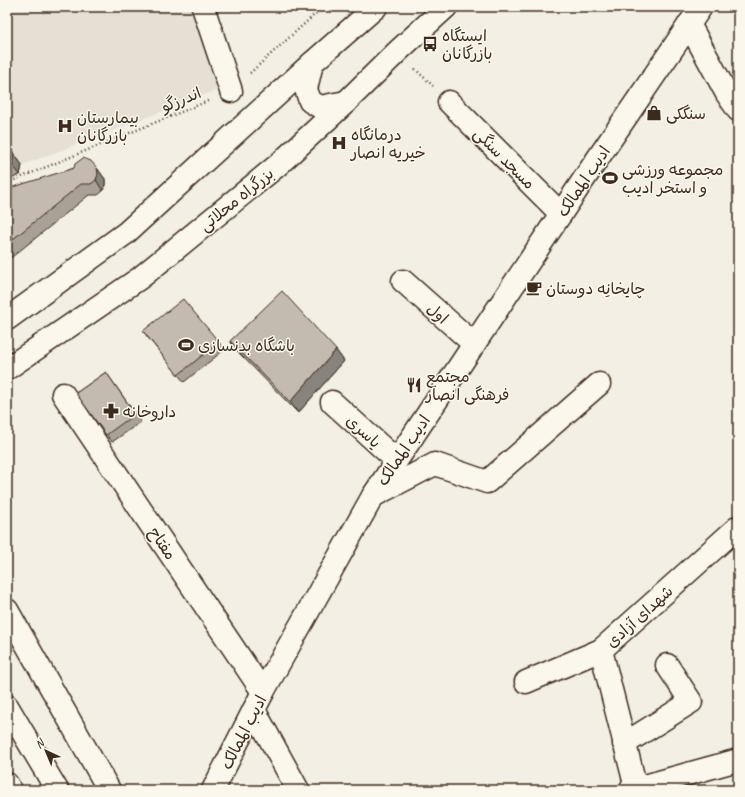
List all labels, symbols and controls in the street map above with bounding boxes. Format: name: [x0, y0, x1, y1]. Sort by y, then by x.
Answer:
place label: ایستگاه بازرگانان: [442, 26, 493, 64]
bus stop icon: ایستگاه بازرگانان: [421, 35, 439, 53]
street label: اندرزگو: [157, 83, 204, 118]
shop icon: سنگکی: [645, 104, 663, 122]
place label: سنگکی: [666, 104, 706, 124]
place label: بیمارستان بازرگانان: [77, 108, 139, 146]
hospital icon: بیمارستان بازرگانان: [56, 117, 74, 135]
street label: مسجد سنگی: [469, 124, 539, 194]
place label: درمانگاه خیریه انصار: [349, 125, 426, 163]
hospital icon: درمانگاه خیریه انصار: [330, 134, 348, 152]
street label: ادیب الممالک: [553, 142, 615, 221]
place label: مجموعه ورزشی و استخر ادیب: [622, 160, 723, 198]
street label: بزرگراه محلاتی: [195, 164, 278, 236]
sports icon: مجموعه ورزشی و استخر ادیب: [601, 169, 619, 187]
cafe icon: چایخانِه دوستان: [525, 279, 543, 297]
place label: چایخانِه دوستان: [546, 279, 645, 299]
street label: اول: [422, 299, 452, 329]
sports icon: باشگاه بدنسازی: [177, 336, 195, 354]
place label: باشگاه بدنسازی: [198, 336, 295, 356]
place label: مجتمع فرهنگی انصار: [424, 367, 509, 405]
restaurant icon: مجتمع فرهنگی انصار: [405, 376, 423, 394]
pharmacy icon: داروخانه: [102, 402, 120, 420]
place label: داروخانه: [123, 402, 176, 422]
street label: یاسری: [342, 411, 385, 453]
street label: ادیب الممالک: [373, 411, 435, 490]
street label: مفتاح: [144, 523, 180, 564]
street label: شهدای آزادی: [602, 581, 677, 652]
street label: ادیب الممالک: [217, 692, 271, 773]
north arrow: [26, 731, 66, 771]
text: N: [32, 735, 48, 751]

